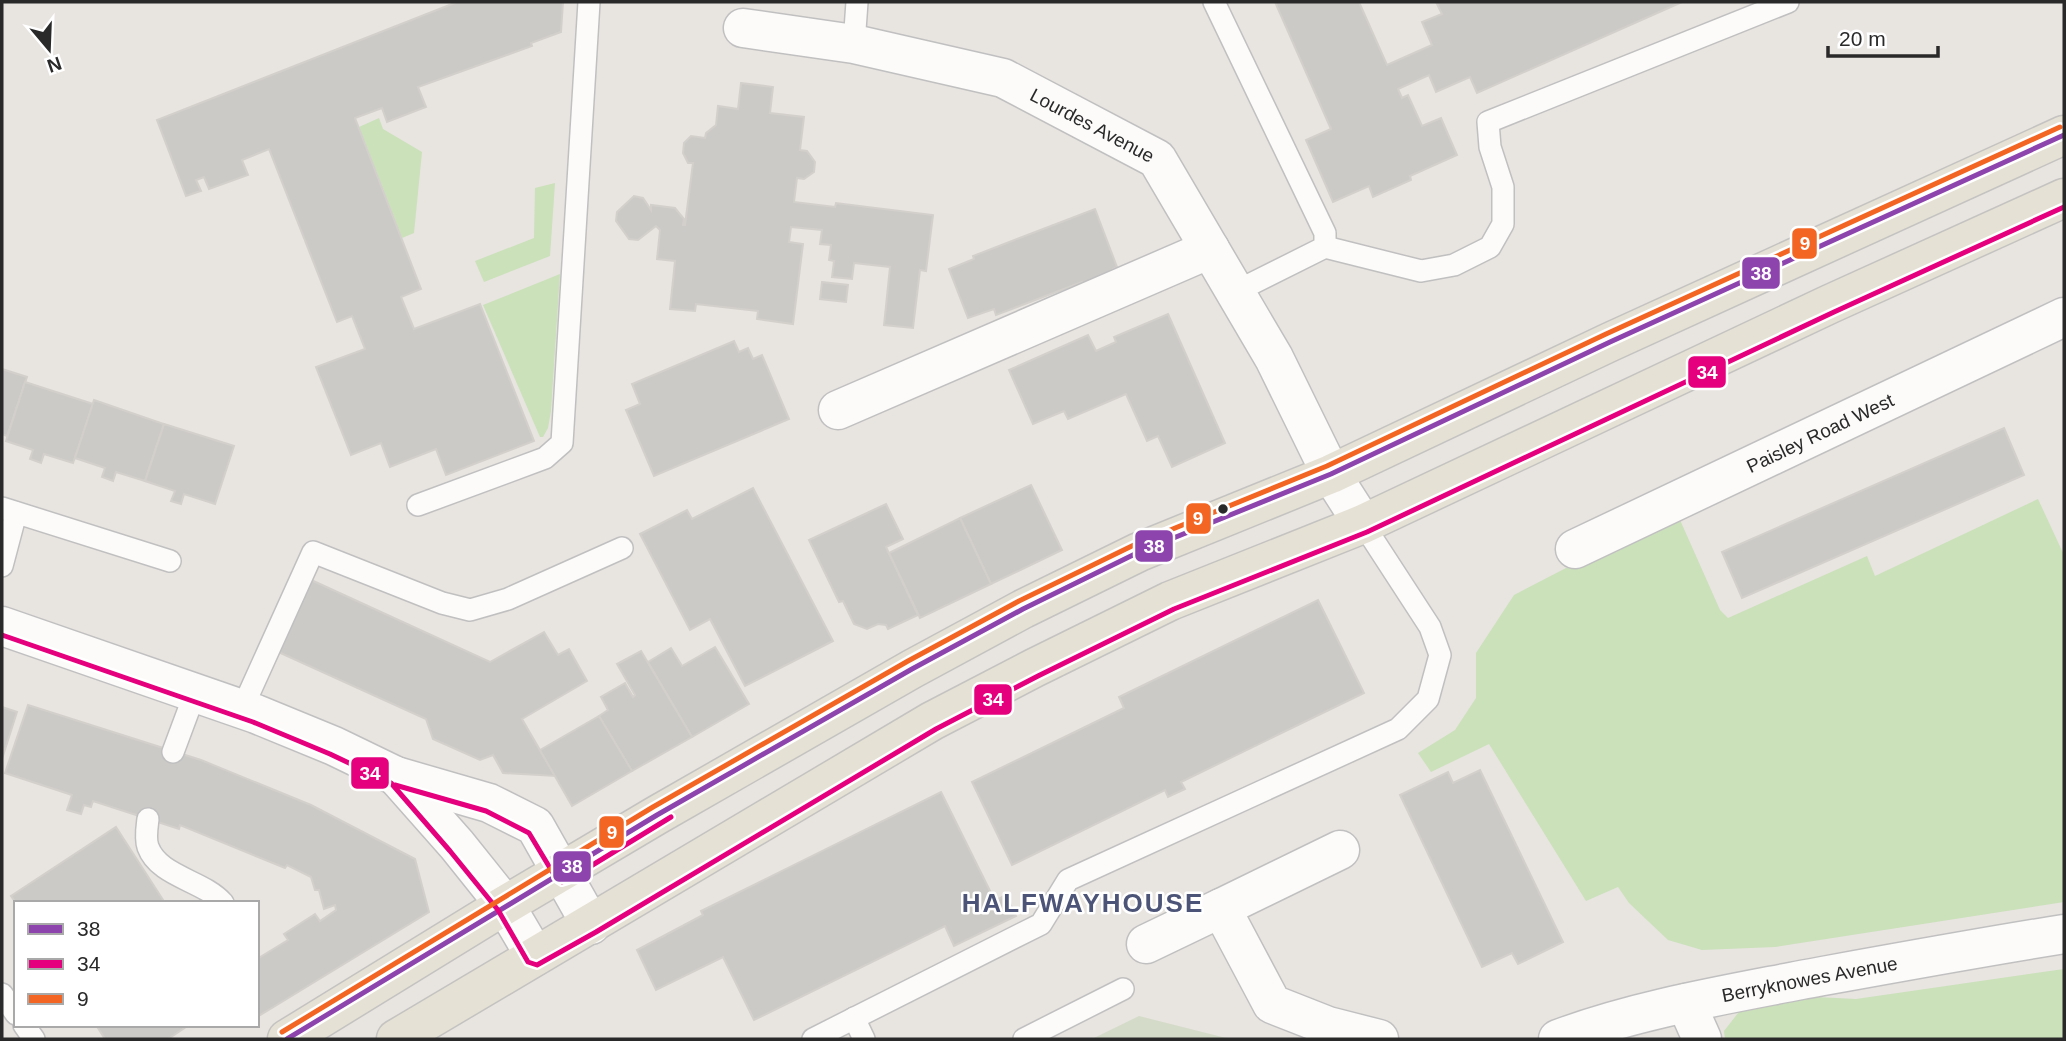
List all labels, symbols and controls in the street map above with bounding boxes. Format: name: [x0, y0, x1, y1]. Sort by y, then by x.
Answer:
north arrow: [14, 14, 84, 84]
scale bar: [1828, 14, 1938, 58]
text: 20 m: [1839, 27, 1886, 50]
text: N: [44, 52, 64, 77]
street label: Lourdes Avenue: [1027, 84, 1158, 166]
line badge: 9: [1791, 227, 1818, 260]
text: 9: [1800, 233, 1810, 254]
line badge: 38: [1741, 256, 1781, 290]
text: 38: [1750, 263, 1772, 284]
line badge: 34: [1687, 355, 1727, 389]
text: 34: [1696, 362, 1718, 383]
street label: Paisley Road West: [1743, 389, 1897, 477]
line badge: 9: [1185, 502, 1212, 535]
unlabelled marker: [1216, 502, 1230, 516]
text: 9: [1193, 508, 1203, 529]
line badge: 38: [1134, 529, 1174, 563]
text: 38: [1143, 536, 1165, 557]
line badge: 34: [973, 683, 1013, 716]
text: 34: [982, 689, 1004, 710]
line badge: 34: [350, 756, 390, 790]
text: 34: [359, 763, 381, 784]
line badge: 9: [598, 815, 625, 849]
text: 9: [607, 822, 617, 843]
line badge: 38: [552, 850, 592, 883]
text: 38: [561, 856, 583, 877]
district label: HALFWAYHOUSE: [962, 888, 1204, 918]
legend: [14, 901, 259, 1027]
text: 38: [77, 917, 100, 940]
text: 34: [77, 952, 101, 975]
street label: Berryknowes Avenue: [1720, 952, 1899, 1006]
text: 9: [77, 987, 89, 1010]

